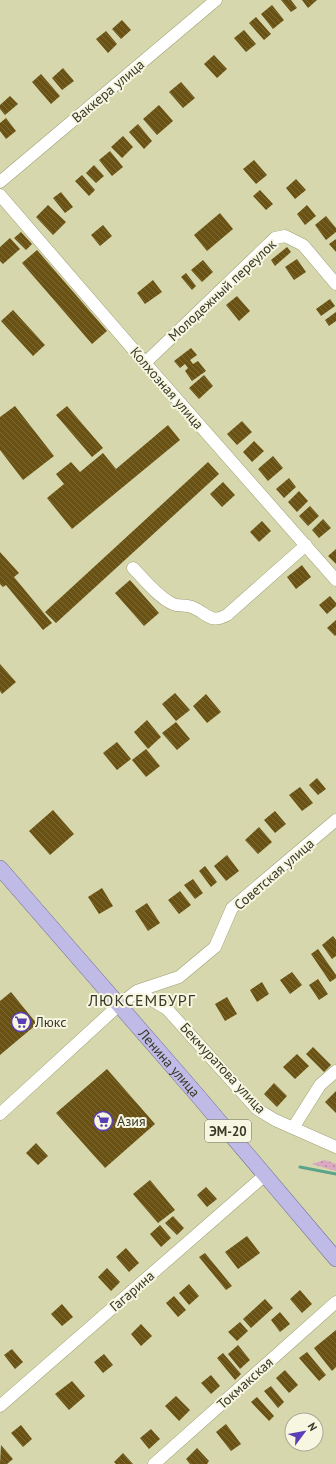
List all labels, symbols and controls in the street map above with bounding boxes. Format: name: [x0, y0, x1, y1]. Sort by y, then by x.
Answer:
street label: Ваккера улица: [68, 55, 148, 127]
street label: Молодежный переулок: [164, 235, 280, 345]
street label: Колхозная улица: [126, 343, 208, 433]
street label: Советская улица: [230, 834, 318, 914]
district label: ЛЮКСЕМБУРГ: [87, 990, 196, 1010]
supermarket icon: Люкс: [10, 1011, 32, 1033]
place label: Люкс: [34, 1013, 67, 1031]
street label: Бекмуратова улица: [176, 1019, 270, 1117]
street label: Ленина улица: [134, 1024, 204, 1101]
supermarket icon: Азия: [92, 1110, 114, 1132]
place label: Азия: [117, 1112, 146, 1130]
road number: ЭМ-20: [205, 1120, 251, 1142]
street label: Гагарина: [106, 1267, 158, 1315]
street label: Токмакская: [213, 1353, 277, 1413]
north arrow: [284, 1412, 324, 1452]
text: N: [305, 1420, 320, 1433]

